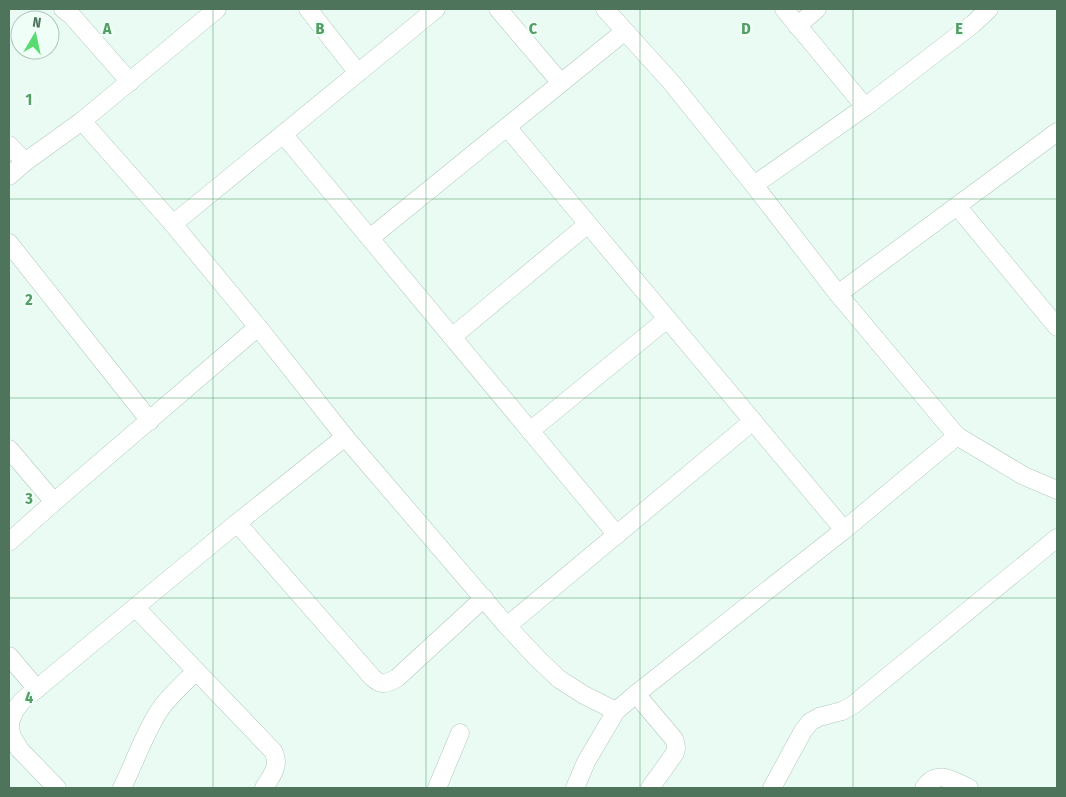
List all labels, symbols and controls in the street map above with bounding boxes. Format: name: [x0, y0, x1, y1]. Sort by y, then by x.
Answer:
north arrow: [10, 10, 60, 60]
text: N: [31, 14, 42, 32]
text: A: [102, 19, 112, 38]
text: B: [316, 19, 325, 38]
text: C: [529, 19, 538, 38]
text: D: [741, 19, 751, 38]
text: E: [955, 19, 963, 38]
text: 1: [26, 90, 32, 109]
text: 2: [24, 290, 33, 309]
text: 3: [24, 489, 33, 508]
text: 4: [25, 688, 33, 707]

